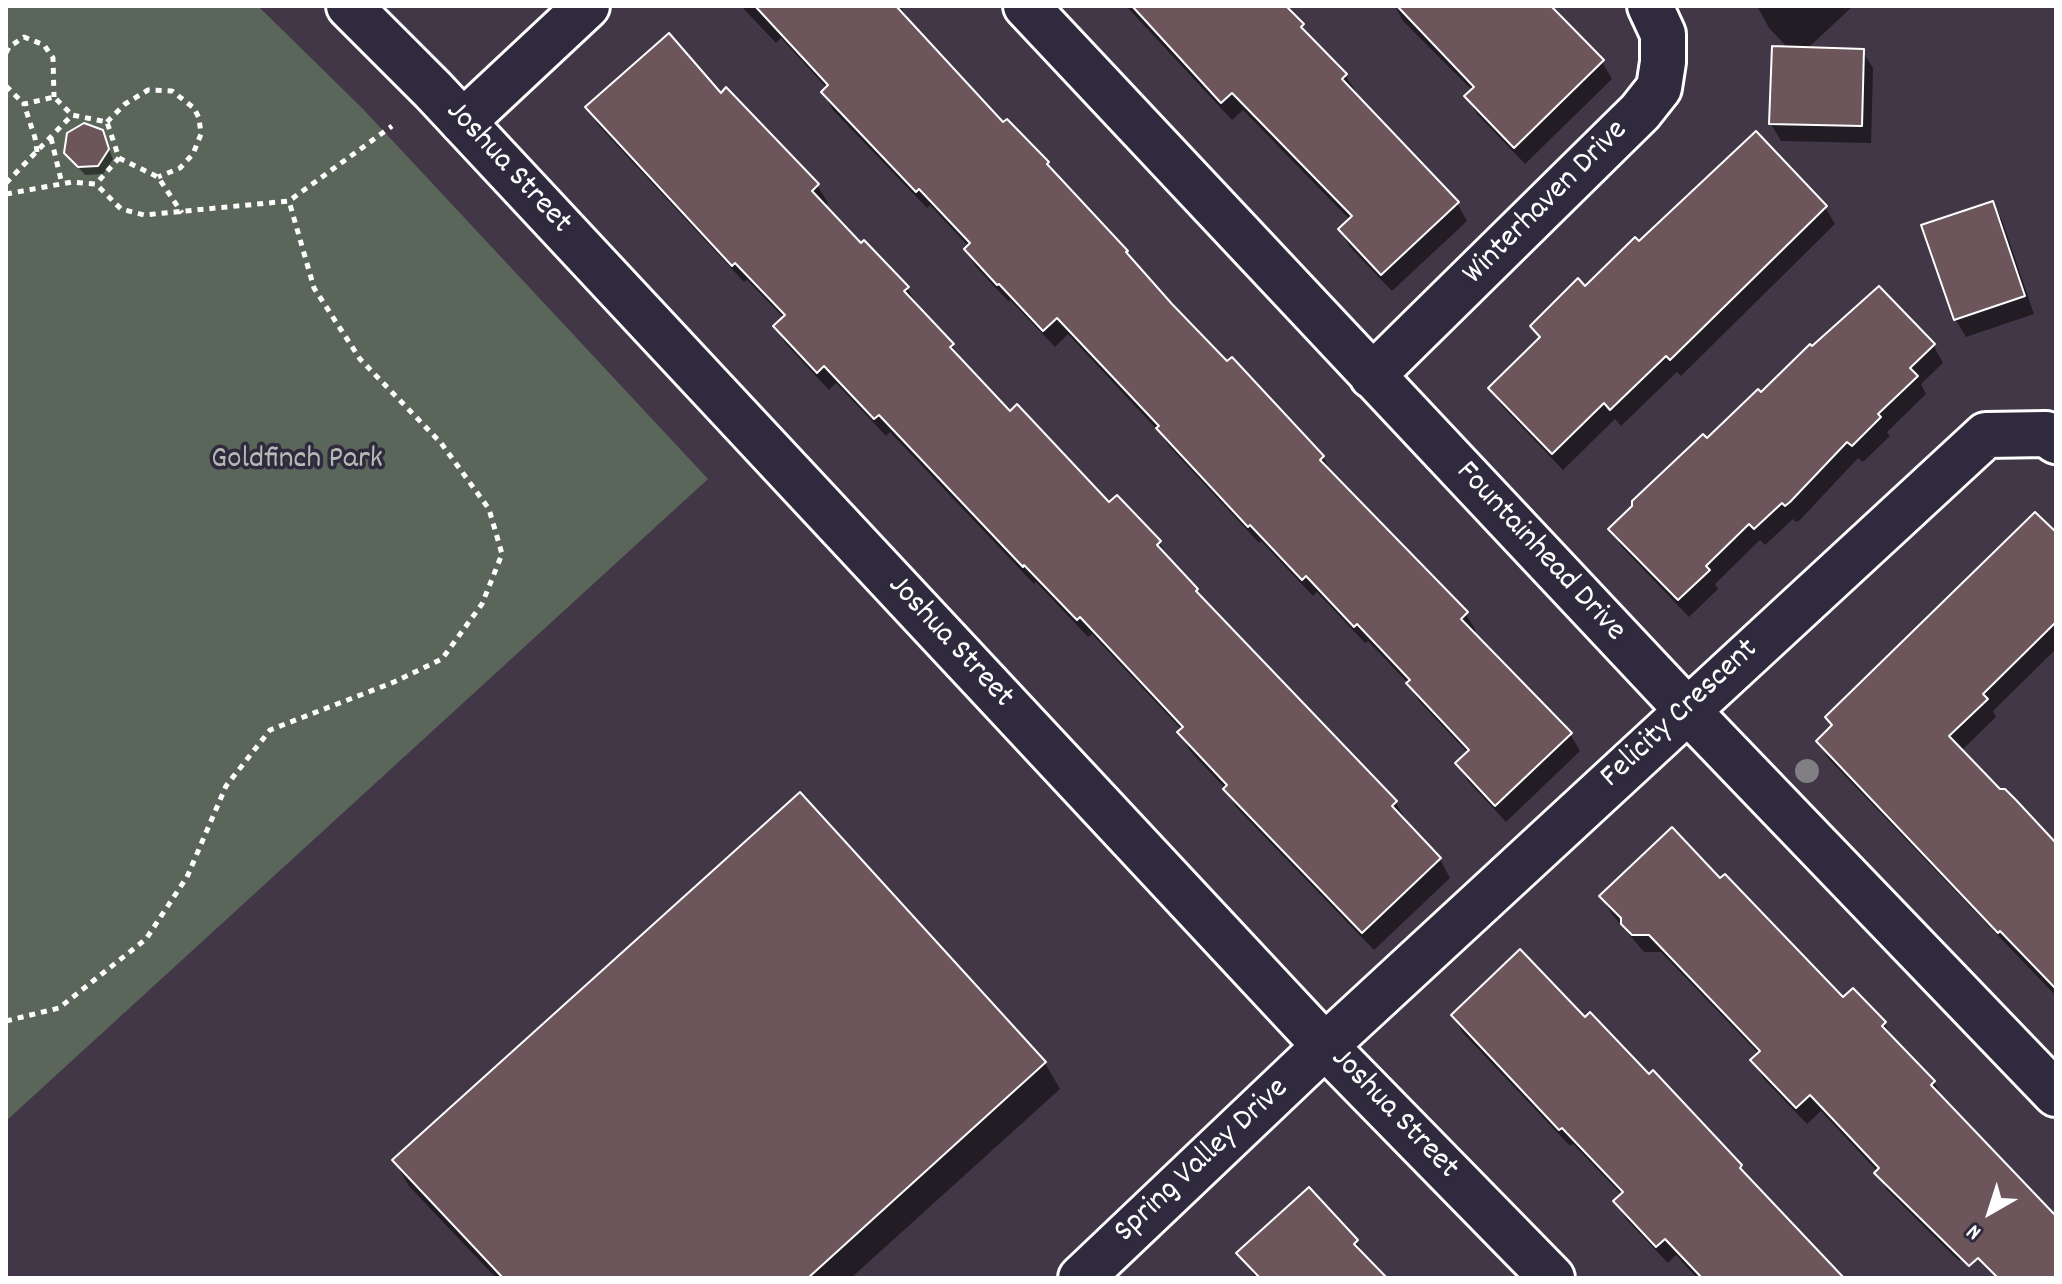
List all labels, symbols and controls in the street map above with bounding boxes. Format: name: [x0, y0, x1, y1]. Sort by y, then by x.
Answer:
street label: Joshua Street: [436, 95, 578, 243]
street label: Winterhaven Drive: [1456, 113, 1638, 295]
park label: Goldfinch Park: [211, 443, 383, 481]
street label: Fountainhead Drive: [1446, 455, 1632, 651]
street label: Joshua Street: [878, 569, 1020, 717]
street label: Felicity Crescent: [1594, 632, 1768, 798]
street label: Joshua Street: [1321, 1041, 1465, 1189]
street label: Spring Valley Drive: [1108, 1071, 1298, 1253]
north arrow: [1950, 1172, 2030, 1252]
text: N: [1961, 1216, 1989, 1247]

